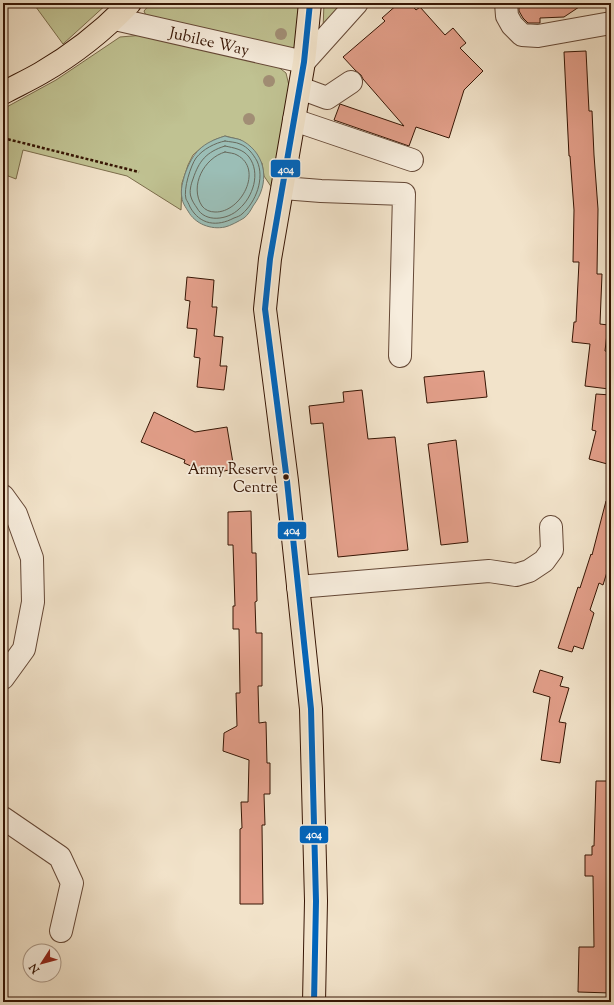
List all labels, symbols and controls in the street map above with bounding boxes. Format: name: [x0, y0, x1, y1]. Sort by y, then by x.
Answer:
street label: Jubilee Way: [166, 22, 251, 63]
line badge: 404: [270, 159, 301, 178]
text: 404: [277, 162, 295, 178]
place label: Army Reserve Centre: [188, 460, 278, 499]
marker: Army Reserve Centre: [281, 472, 291, 482]
line badge: 404: [277, 521, 307, 540]
text: 404: [283, 523, 301, 539]
line badge: 404: [299, 825, 329, 844]
text: 404: [305, 827, 323, 843]
north arrow: [22, 943, 62, 983]
text: N: [26, 960, 44, 977]

